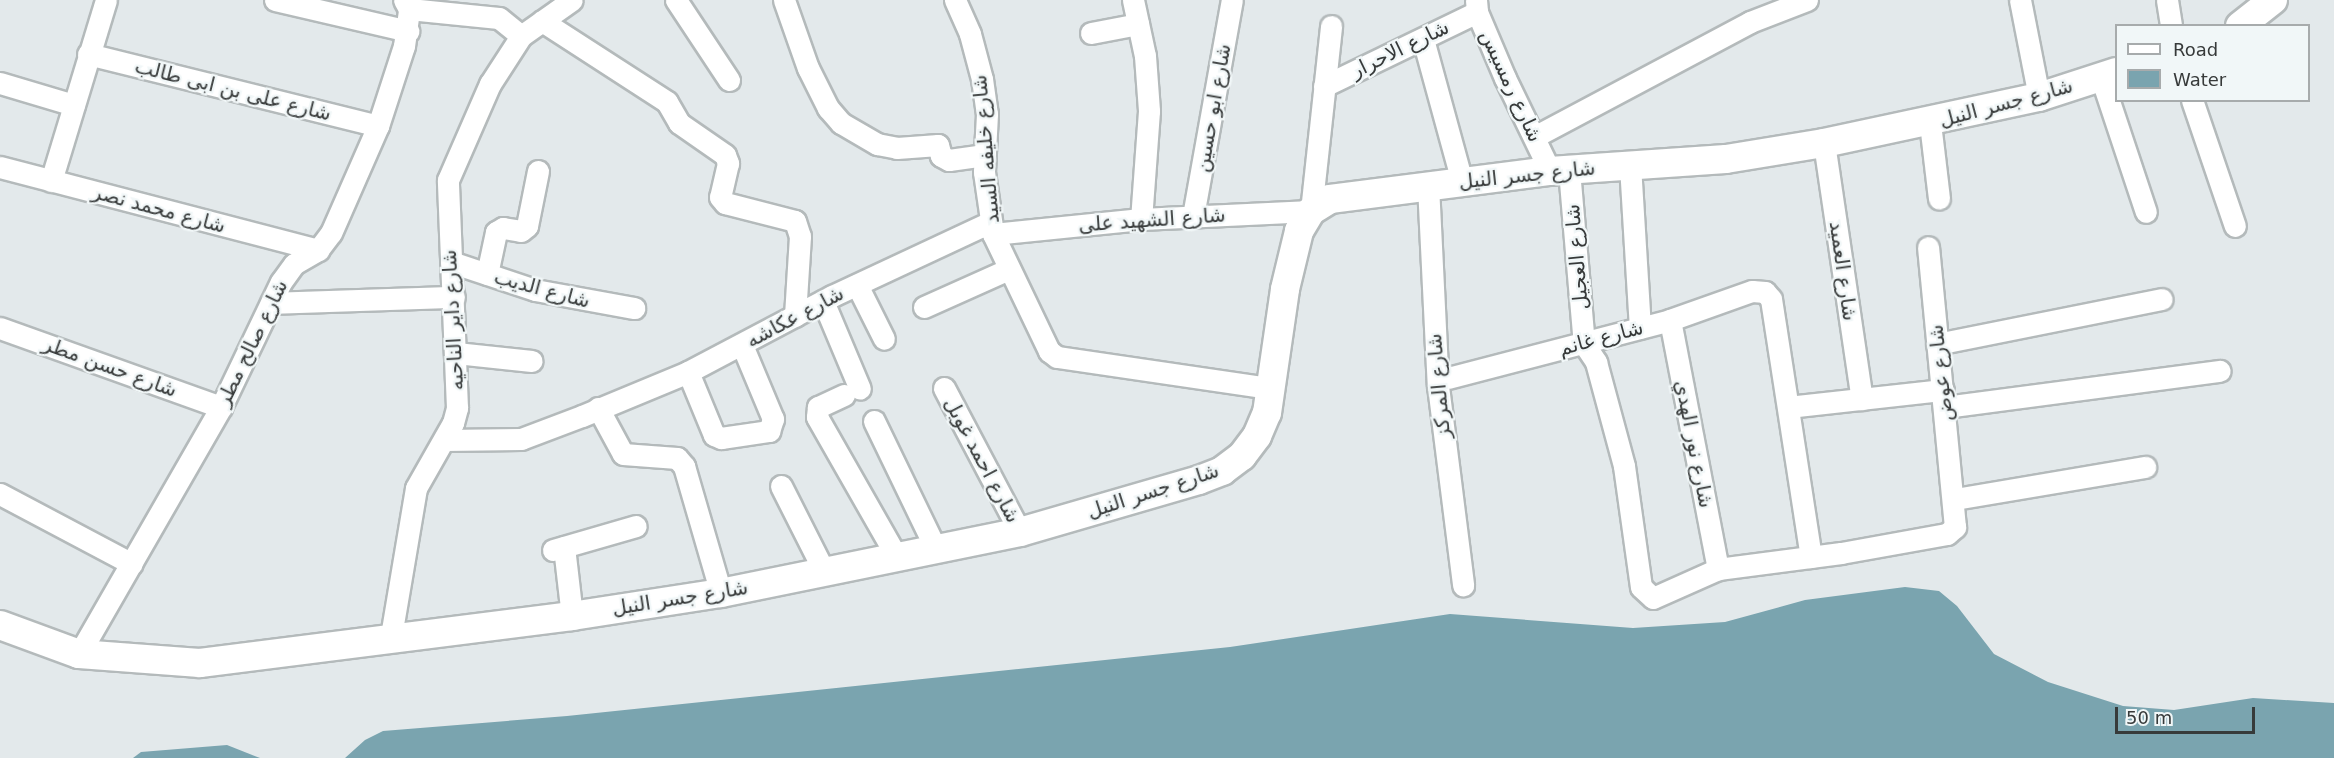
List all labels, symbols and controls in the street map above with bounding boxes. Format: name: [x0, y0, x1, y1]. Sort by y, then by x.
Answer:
street label: شارع الاحرار: [1347, 15, 1453, 83]
legend: [2115, 24, 2310, 102]
street label: شارع رمسيس: [1475, 26, 1547, 146]
text: Road: [2173, 39, 2218, 60]
street label: شارع ابو حسين: [1190, 42, 1236, 174]
street label: شارع على بن ابى طالب: [132, 54, 334, 126]
text: Water: [2173, 69, 2226, 90]
street label: شارع خليفه السيد: [968, 74, 1004, 224]
street label: شارع جسر النيل: [1937, 74, 2075, 132]
street label: شارع جسر النيل: [1457, 156, 1597, 194]
street label: شارع محمد نصر: [90, 180, 228, 238]
street label: شارع الشهيد على: [1078, 203, 1226, 237]
street label: شارع العجيل: [1560, 203, 1594, 311]
street label: شارع العميد: [1824, 220, 1862, 322]
street label: شارع داير الناحيه: [437, 249, 469, 391]
street label: شارع الديب: [491, 265, 593, 313]
street label: شارع صالح مطر: [211, 276, 293, 410]
street label: شارع عكاشه: [742, 281, 848, 353]
street label: شارع غانم: [1556, 315, 1646, 361]
street label: شارع عوض: [1924, 323, 1958, 423]
street label: شارع حسن مطر: [40, 332, 180, 402]
street label: شارع المركز: [1422, 332, 1456, 440]
street label: شارع نور الهدي: [1670, 378, 1718, 510]
street label: شارع احمد غويل: [939, 393, 1025, 527]
street label: شارع جسر النيل: [1084, 458, 1222, 524]
street label: شارع جسر النيل: [610, 575, 750, 621]
scale bar: [2118, 695, 2258, 733]
text: 50 m: [2126, 707, 2172, 728]

